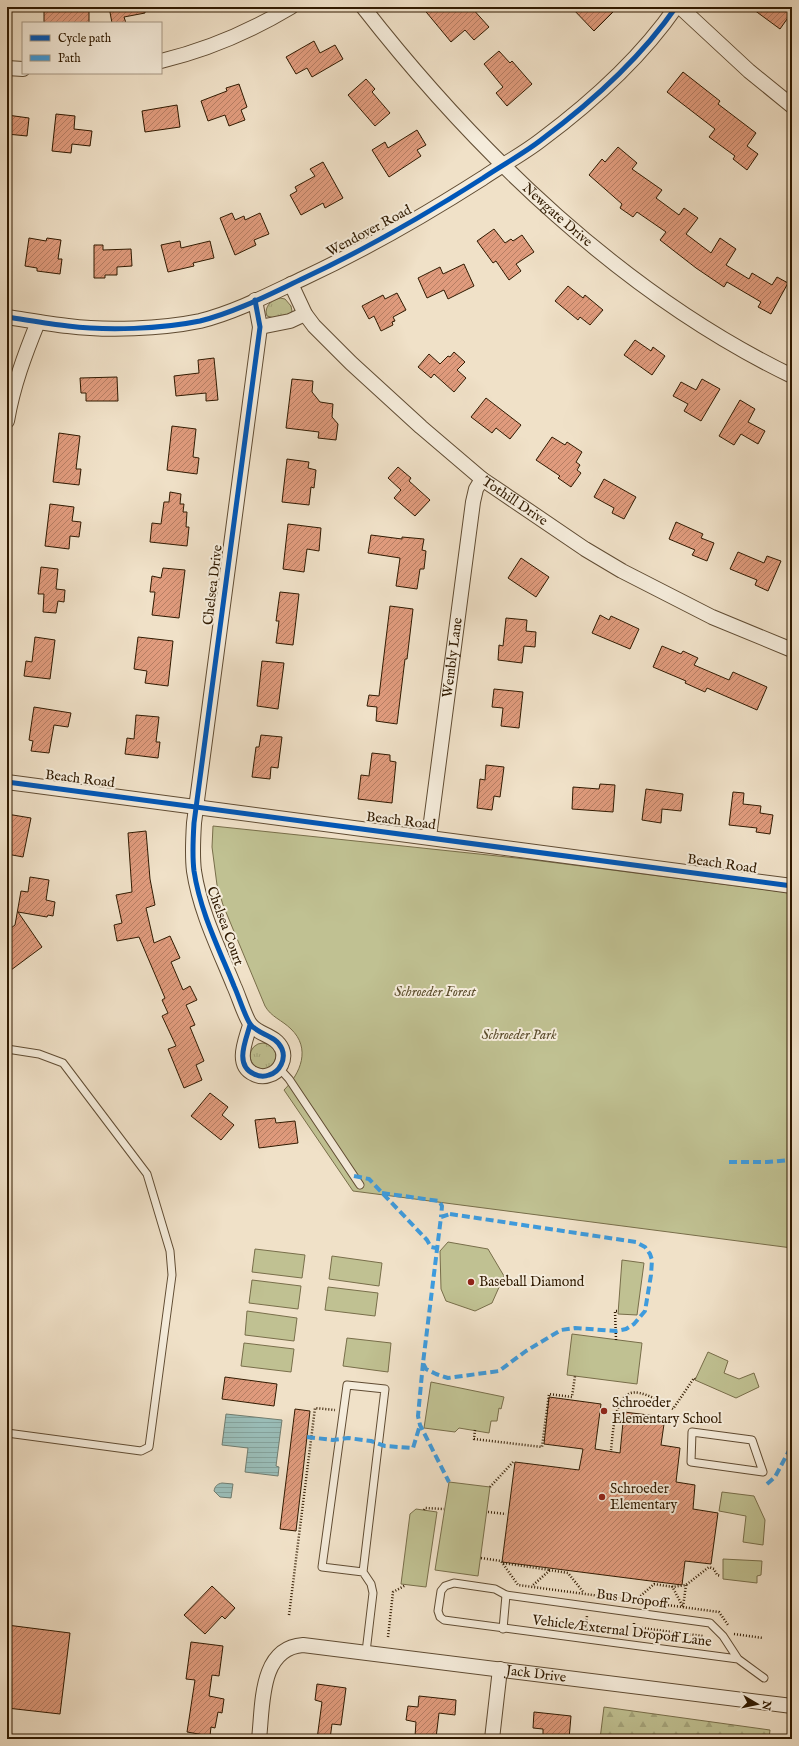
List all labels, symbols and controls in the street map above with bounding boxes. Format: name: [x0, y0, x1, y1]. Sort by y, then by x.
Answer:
legend: [22, 22, 162, 74]
text: Cycle path: [58, 31, 112, 47]
text: Path: [58, 51, 81, 66]
street label: Newgate Drive: [518, 179, 596, 251]
street label: Wendover Road: [323, 201, 415, 261]
street label: Tothill Drive: [478, 472, 552, 530]
street label: Chelsea Drive: [199, 543, 227, 626]
street label: Wembly Lane: [438, 616, 467, 699]
street label: Beach Road: [44, 766, 116, 792]
street label: Beach Road: [365, 808, 437, 834]
street label: Beach Road: [686, 850, 758, 878]
street label: Chelsea Court: [202, 884, 248, 968]
park label: Schroeder Forest: [394, 983, 476, 1001]
park label: Schroeder Park: [481, 1026, 557, 1044]
place label: Baseball Diamond: [479, 1273, 585, 1291]
marker: Baseball Diamond: [466, 1277, 476, 1287]
place label: Schroeder Elementary School: [612, 1394, 722, 1428]
marker: Schroeder Elementary School: [599, 1406, 609, 1416]
place label: Schroeder Elementary: [610, 1480, 677, 1514]
marker: Schroeder Elementary: [597, 1492, 607, 1502]
street label: Bus Dropoff: [595, 1585, 671, 1613]
street label: Vehicle/External Dropoff Lane: [530, 1611, 713, 1651]
street label: Jack Drive: [503, 1661, 568, 1687]
north arrow: [737, 1684, 777, 1724]
text: N: [758, 1699, 774, 1712]

